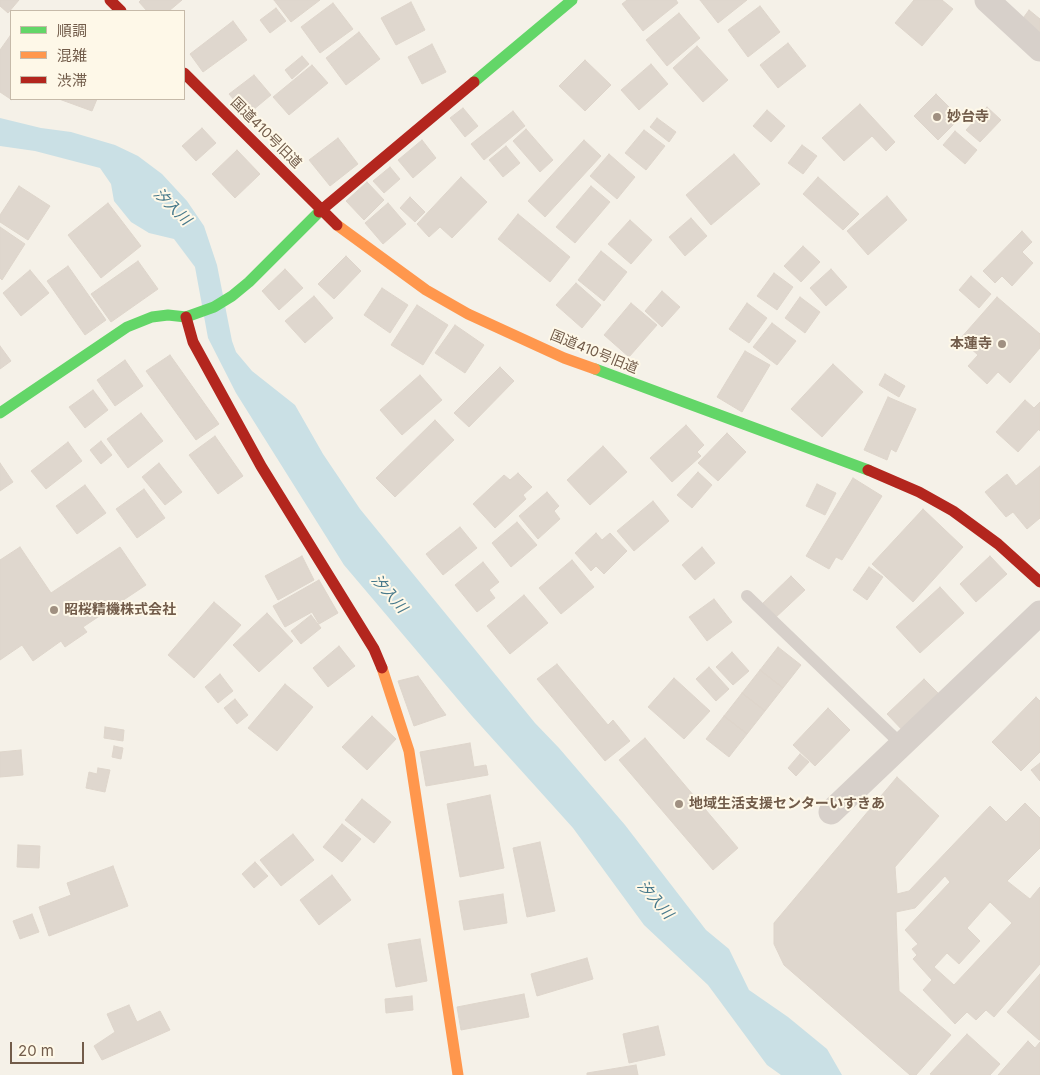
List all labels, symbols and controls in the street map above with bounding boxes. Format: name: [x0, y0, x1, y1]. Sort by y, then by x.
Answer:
legend: [10, 10, 185, 100]
text: 順調: [57, 21, 87, 40]
text: 混雑: [57, 46, 87, 65]
text: 渋滞: [57, 71, 87, 90]
street label: 国道410号旧道: [227, 94, 305, 172]
place label: 妙台寺: [947, 109, 989, 125]
marker: 妙台寺: [931, 111, 943, 123]
water label: 汐入川: [150, 185, 194, 229]
street label: 国道410号旧道: [548, 327, 640, 377]
place label: 本蓮寺: [950, 336, 992, 352]
marker: 本蓮寺: [996, 338, 1008, 350]
water label: 汐入川: [367, 571, 411, 617]
place label: 昭桜精機株式会社: [64, 602, 176, 618]
marker: 昭桜精機株式会社: [48, 604, 60, 616]
place label: 地域生活支援センターいすきあ: [689, 796, 885, 812]
marker: 地域生活支援センターいすきあ: [673, 798, 685, 810]
water label: 汐入川: [633, 877, 677, 923]
scale bar: [12, 1032, 86, 1064]
text: 20 m: [18, 1041, 54, 1060]

